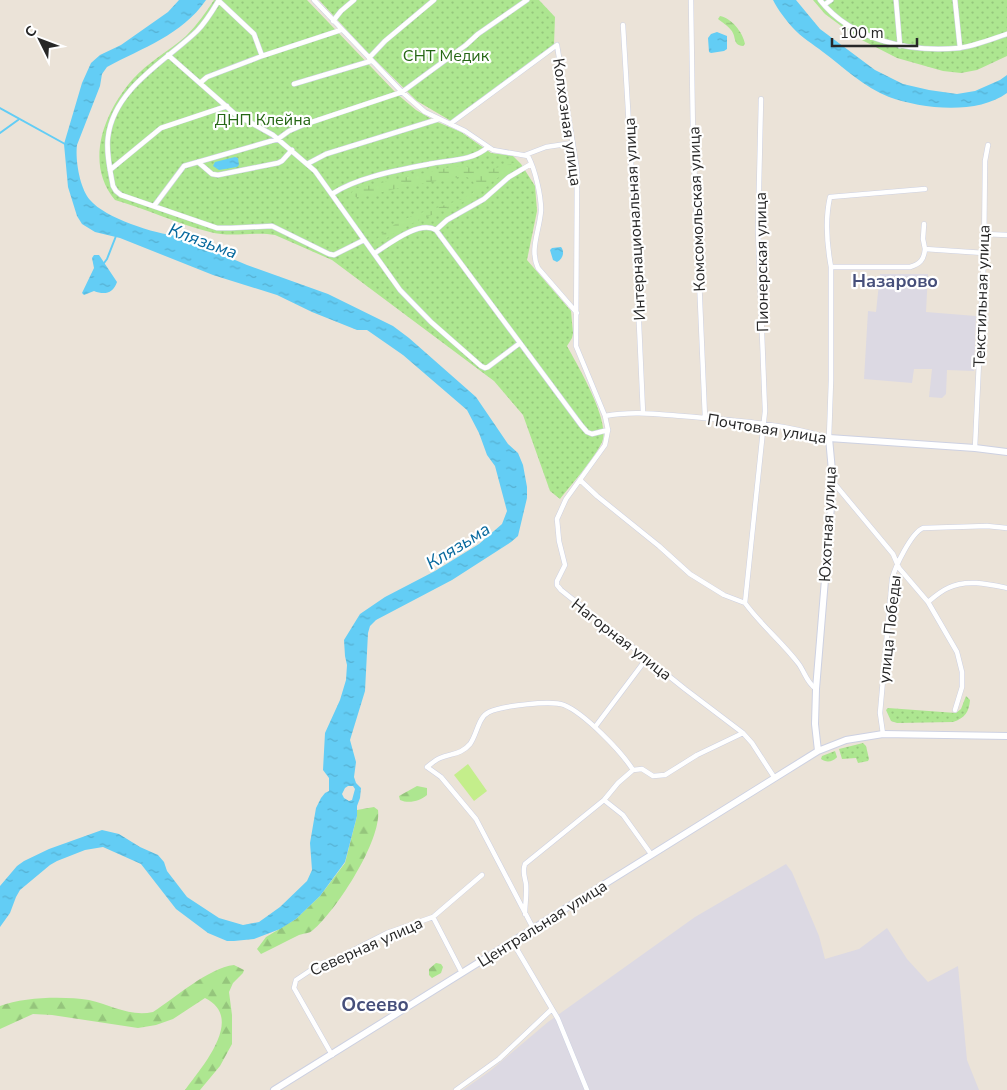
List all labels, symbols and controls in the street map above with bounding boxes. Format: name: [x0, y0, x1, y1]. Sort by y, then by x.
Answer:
north arrow: [15, 15, 65, 65]
scale bar: [832, 15, 917, 47]
text: С: [20, 21, 41, 42]
text: 100 m: [840, 23, 884, 43]
park label: СНТ Медик: [403, 45, 490, 67]
street label: Колхозная улица: [547, 57, 587, 188]
park label: ДНП Клейна: [215, 109, 311, 131]
street label: Интернациональная улица: [619, 117, 651, 321]
street label: Комсомольская улица: [683, 126, 711, 292]
street label: Пионерская улица: [750, 192, 774, 332]
water label: Клязьма: [165, 217, 241, 265]
street label: Текстильная улица: [969, 224, 995, 368]
district label: Назарово: [852, 269, 938, 293]
street label: Почтовая улица: [705, 409, 828, 449]
street label: Юхотная улица: [814, 465, 842, 583]
water label: Клязьма: [421, 517, 495, 575]
street label: улица Победы: [873, 574, 907, 684]
street label: Нагорная улица: [567, 594, 676, 686]
street label: Центральная улица: [473, 875, 612, 973]
street label: Северная улица: [306, 912, 426, 982]
district label: Осеево: [341, 992, 409, 1018]

